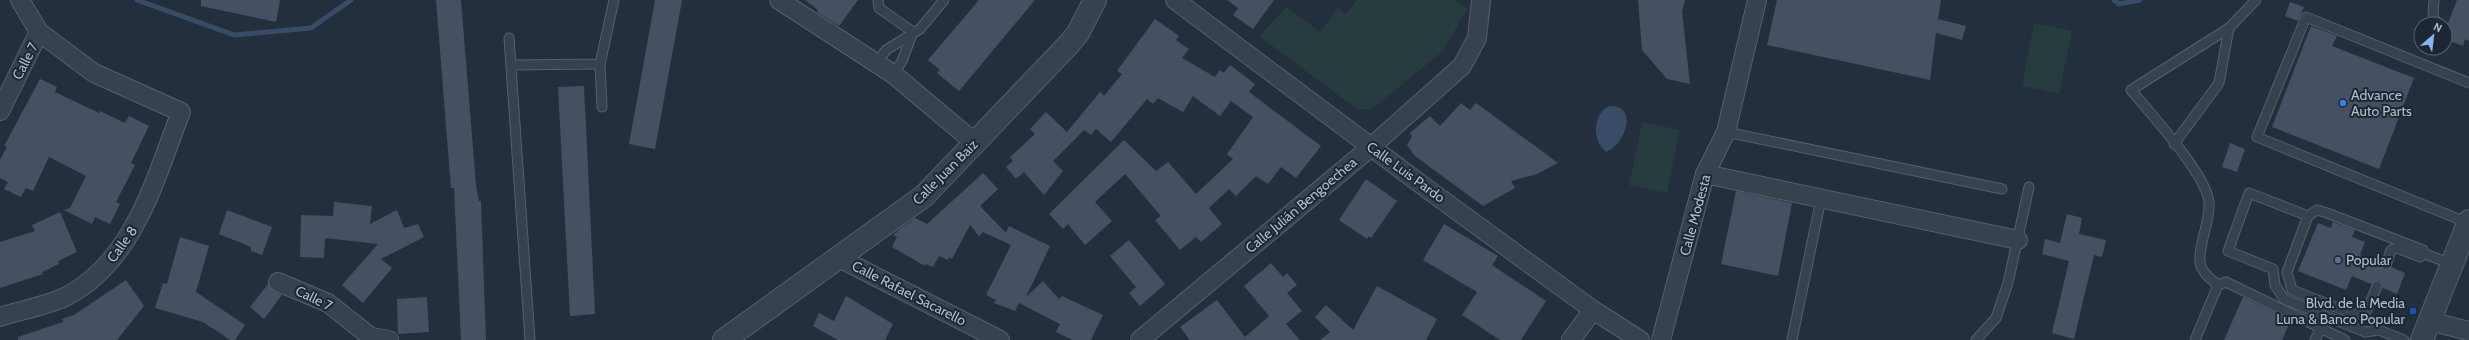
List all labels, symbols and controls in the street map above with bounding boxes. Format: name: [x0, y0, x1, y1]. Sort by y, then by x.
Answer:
north arrow: [2413, 16, 2453, 56]
text: N: [2431, 19, 2444, 35]
street label: Calle 7: [8, 39, 42, 83]
place label: Advance Auto Parts: [2351, 86, 2412, 120]
marker: Advance Auto Parts: [2338, 98, 2348, 108]
street label: Calle Juan Baiz: [908, 135, 982, 209]
street label: Calle Luis Pardo: [1363, 137, 1449, 207]
street label: Calle Julián Bengoechea: [1242, 153, 1361, 257]
street label: Calle Modesta: [1676, 172, 1715, 258]
street label: Calle 8: [103, 222, 141, 266]
place label: Popular: [2346, 251, 2392, 269]
marker: Popular: [2333, 255, 2343, 265]
street label: Calle Rafael Sacarello: [849, 256, 969, 330]
street label: Calle 7: [292, 281, 336, 315]
place label: Blvd. de la Media Luna & Banco Popular: [2276, 294, 2406, 328]
marker: Blvd. de la Media Luna & Banco Popular: [2408, 306, 2418, 316]

